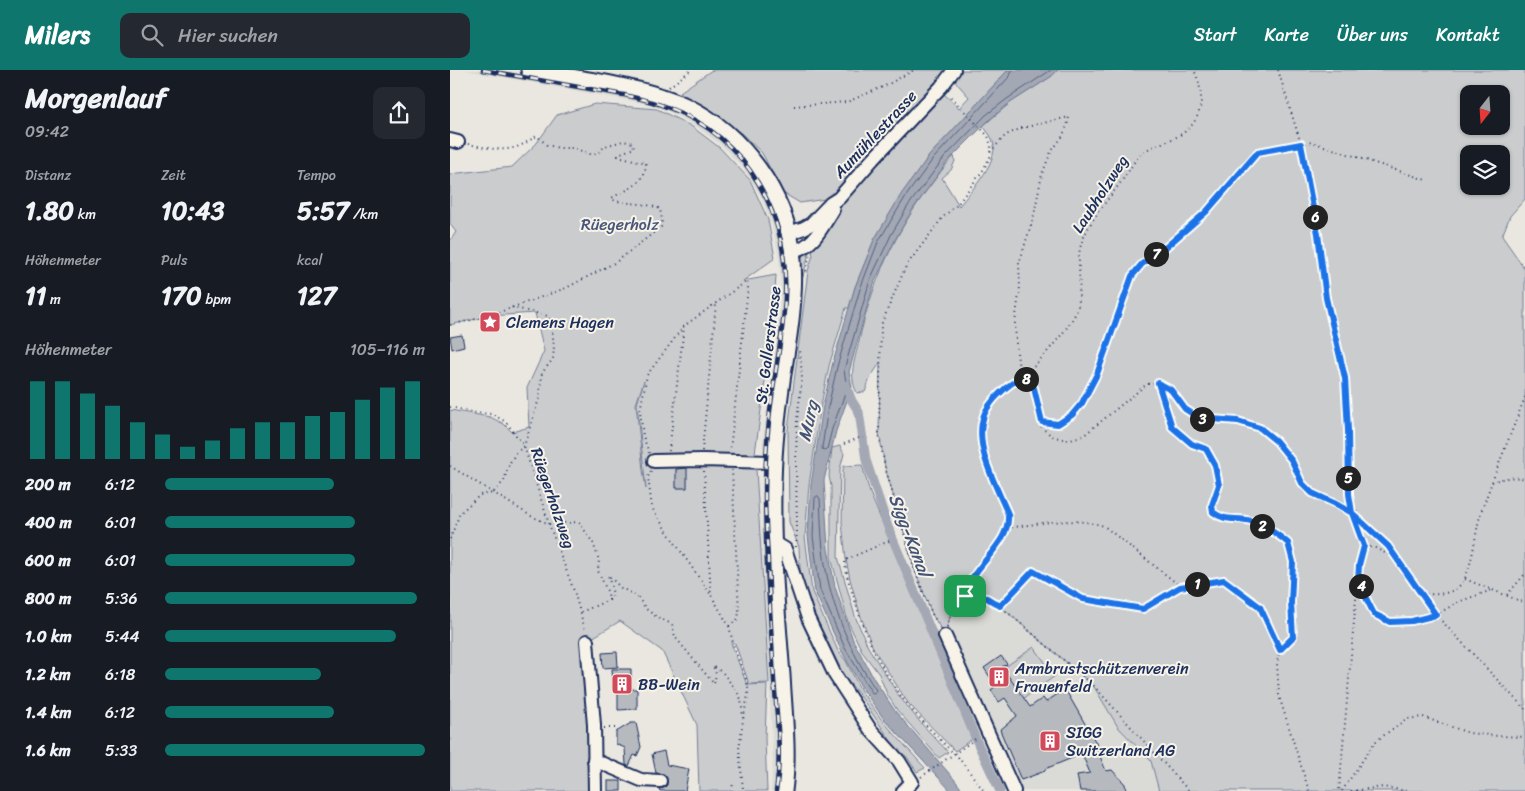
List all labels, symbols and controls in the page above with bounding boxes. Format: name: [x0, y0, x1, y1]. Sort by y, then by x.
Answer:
search box: [120, 13, 470, 58]
text: Milers: [25, 14, 90, 56]
text: Hier suchen: [178, 19, 278, 52]
text: Start: [1194, 19, 1237, 51]
text: Karte: [1265, 19, 1309, 51]
text: Über uns: [1337, 19, 1408, 51]
text: Kontakt: [1436, 19, 1500, 51]
icon: search: [138, 21, 166, 49]
text: Morgenlauf: [25, 73, 167, 122]
street label: Aumühlestrasse: [825, 83, 924, 186]
north arrow: [1460, 85, 1510, 135]
map controls: [1460, 85, 1510, 195]
button: share: [373, 87, 425, 139]
text: 09:42: [25, 117, 69, 146]
button: layers: [1460, 145, 1510, 195]
street label: Laubholzweg: [1064, 149, 1136, 239]
text: Distanz: [25, 163, 71, 188]
text: Zeit: [161, 163, 186, 188]
text: Tempo: [297, 163, 336, 188]
text: 1.80: [25, 188, 74, 233]
text: 10:43: [161, 188, 224, 233]
text: 5:57: [297, 188, 349, 233]
text: km: [74, 202, 96, 227]
text: /km: [349, 202, 378, 227]
pin: 6: [1302, 204, 1328, 230]
text: 6: [1312, 205, 1319, 230]
park label: Rüegerholz: [581, 210, 659, 239]
pin: 7: [1144, 242, 1168, 266]
text: 7: [1153, 242, 1161, 267]
text: Höhenmeter: [25, 248, 101, 273]
text: Puls: [161, 248, 187, 273]
text: kcal: [297, 248, 322, 273]
text: 11: [25, 273, 46, 318]
text: 170: [161, 273, 202, 318]
text: 127: [297, 273, 336, 318]
street label: St. Gallerstrasse: [746, 284, 790, 406]
text: m: [46, 287, 61, 312]
text: bpm: [202, 287, 231, 312]
place label: Clemens Hagen: [506, 308, 614, 337]
place icon: Clemens Hagen: [478, 310, 502, 334]
text: Höhenmeter: [25, 335, 111, 364]
text: 105–116 m: [350, 335, 425, 364]
pin: 8: [1014, 366, 1038, 392]
text: 8: [1022, 367, 1031, 392]
water label: Murg: [788, 396, 828, 444]
pin: 3: [1190, 406, 1214, 432]
text: 3: [1199, 407, 1206, 432]
street label: Rüegerholzweg: [522, 444, 584, 552]
pin: 5: [1336, 466, 1360, 490]
text: 5: [1344, 466, 1353, 491]
text: 200 m: [25, 470, 71, 499]
text: 6:12: [105, 470, 135, 499]
water label: Sigg-Kanal: [880, 489, 942, 585]
text: 400 m: [25, 508, 72, 537]
text: 6:01: [105, 508, 136, 537]
pin: 2: [1250, 514, 1274, 538]
text: 2: [1258, 514, 1267, 539]
text: 600 m: [25, 546, 71, 575]
text: 6:01: [105, 546, 136, 575]
pin: 1: [1184, 572, 1210, 596]
text: 1: [1194, 572, 1201, 597]
pin: 4: [1348, 574, 1374, 598]
text: 4: [1357, 574, 1366, 599]
pin: [944, 575, 986, 617]
icon: arrive: [951, 582, 979, 610]
text: 800 m: [25, 584, 71, 613]
text: 5:36: [105, 584, 137, 613]
text: 1.0 km: [25, 622, 72, 651]
text: 5:44: [105, 622, 140, 651]
place label: Armbrustschützenverein Frauenfeld: [1014, 654, 1189, 701]
text: 1.2 km: [25, 660, 71, 689]
text: 6:18: [105, 660, 135, 689]
building icon: Armbrustschützenverein Frauenfeld: [987, 665, 1011, 689]
place label: BB-Wein: [638, 670, 700, 699]
building icon: BB-Wein: [610, 672, 634, 696]
text: 1.4 km: [25, 698, 72, 727]
text: 6:12: [105, 698, 135, 727]
place label: SIGG Switzerland AG: [1066, 718, 1175, 765]
building icon: SIGG Switzerland AG: [1038, 729, 1062, 753]
text: 1.6 km: [25, 736, 71, 765]
text: 5:33: [105, 736, 137, 765]

